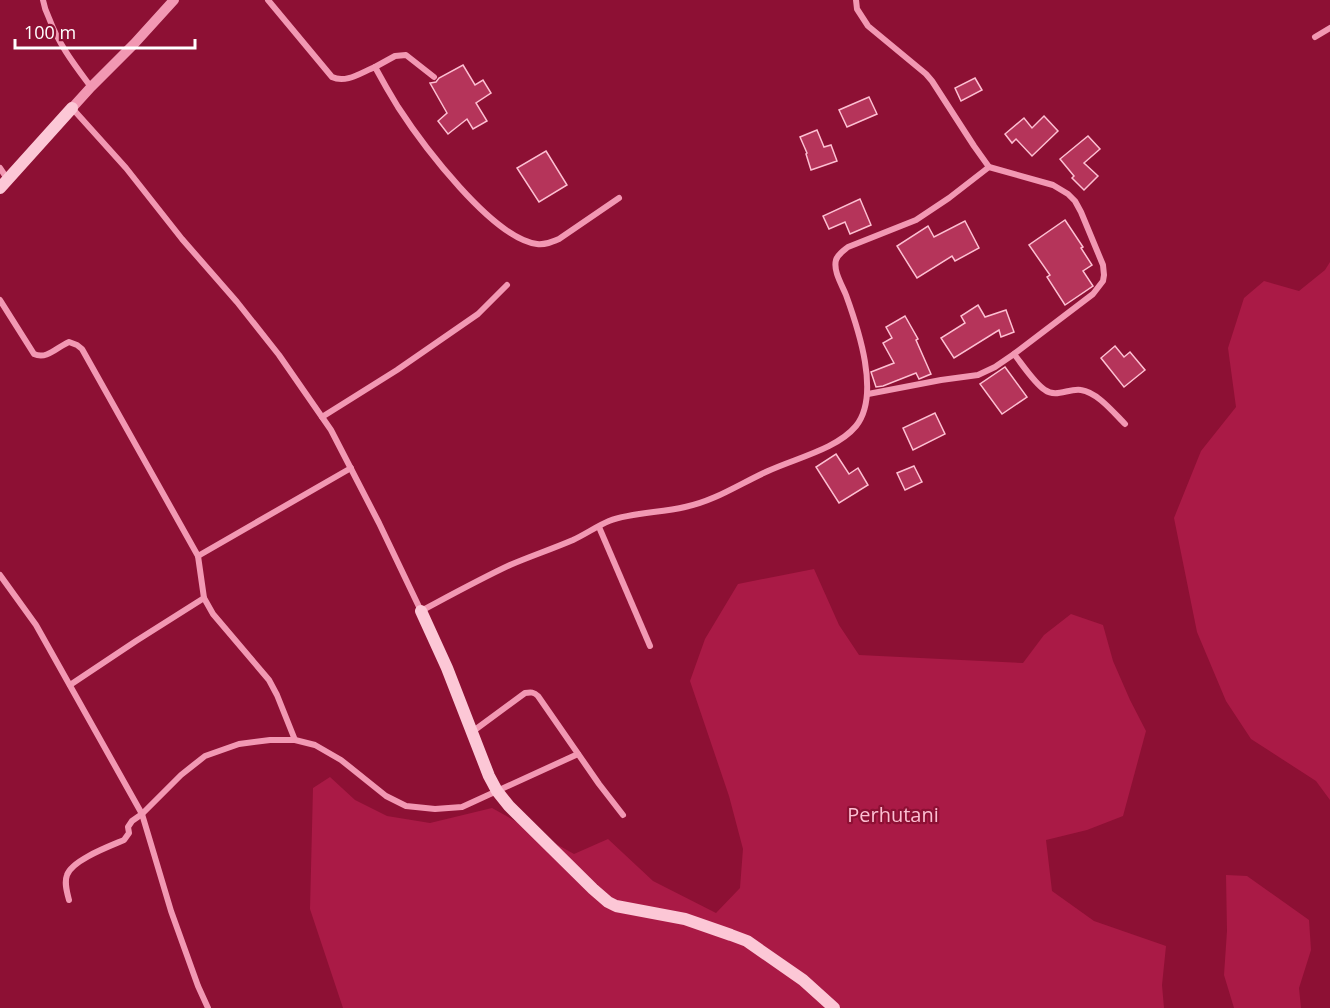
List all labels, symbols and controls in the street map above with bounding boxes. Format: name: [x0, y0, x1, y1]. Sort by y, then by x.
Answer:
scale bar: [15, 12, 195, 50]
text: 100 m: [24, 20, 76, 44]
park label: Perhutani: [847, 801, 939, 828]

